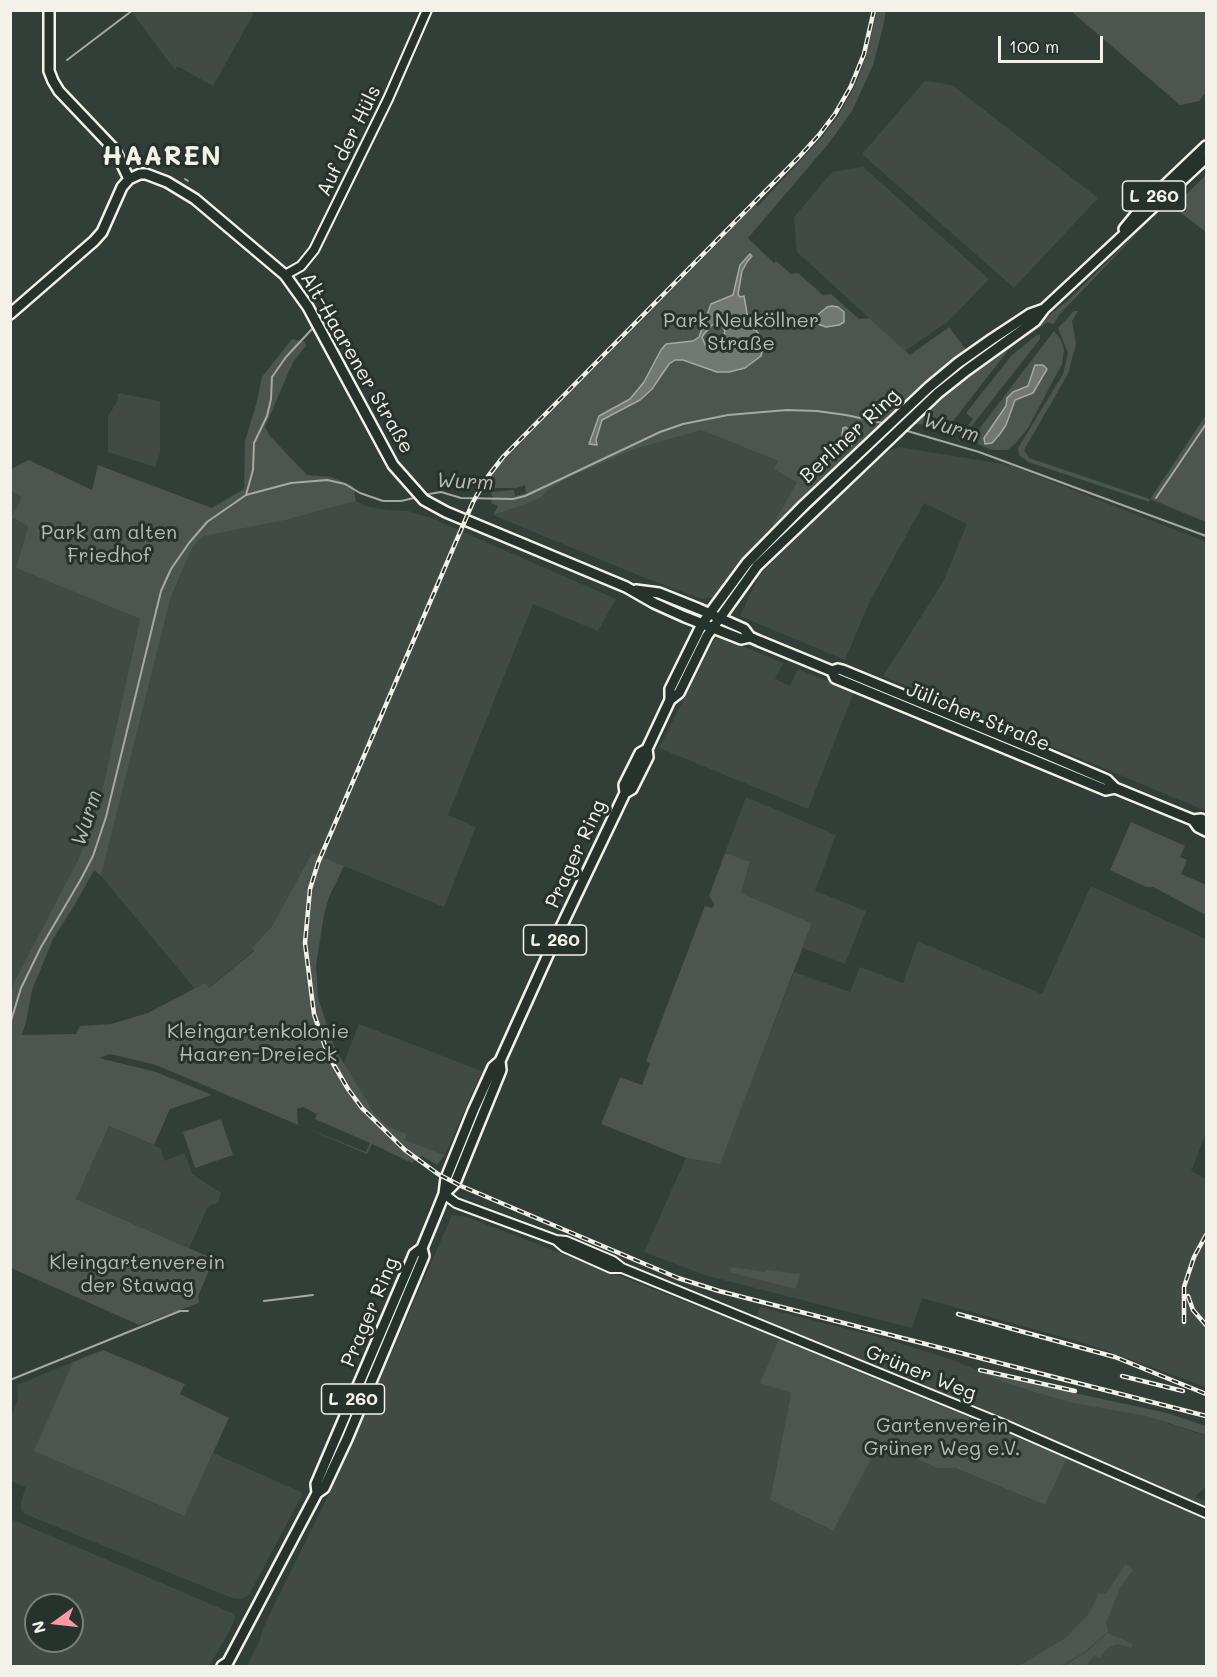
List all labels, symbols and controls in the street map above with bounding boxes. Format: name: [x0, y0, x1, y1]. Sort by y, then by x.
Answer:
scale bar: [1001, 24, 1106, 62]
text: 100 m: [1009, 34, 1059, 58]
street label: Auf der Hüls: [312, 82, 386, 200]
district label: HAAREN: [102, 141, 222, 173]
road number: L 260: [1122, 181, 1186, 211]
street label: Alt-Haarener Straße: [295, 268, 419, 458]
park label: Park Neuköllner Straße: [663, 309, 819, 356]
street label: Berliner Ring: [795, 384, 905, 488]
water label: Wurm: [920, 408, 982, 448]
water label: Wurm: [436, 468, 494, 496]
park label: Park am alten Friedhof: [41, 521, 177, 568]
street label: Jülicher Straße: [903, 677, 1053, 757]
water label: Wurm: [66, 787, 108, 849]
street label: Prager Ring: [540, 796, 612, 912]
road number: L 260: [524, 925, 586, 955]
park label: Kleingartenkolonie Haaren-Dreieck: [167, 1020, 349, 1067]
park label: Kleingartenverein der Stawag: [49, 1251, 225, 1298]
street label: Prager Ring: [336, 1254, 404, 1370]
street label: Grüner Weg: [862, 1340, 980, 1406]
road number: L 260: [322, 1384, 385, 1414]
park label: Gartenverein Grüner Weg e.V.: [864, 1414, 1020, 1461]
north arrow: [24, 1593, 84, 1653]
text: N: [26, 1619, 50, 1636]

